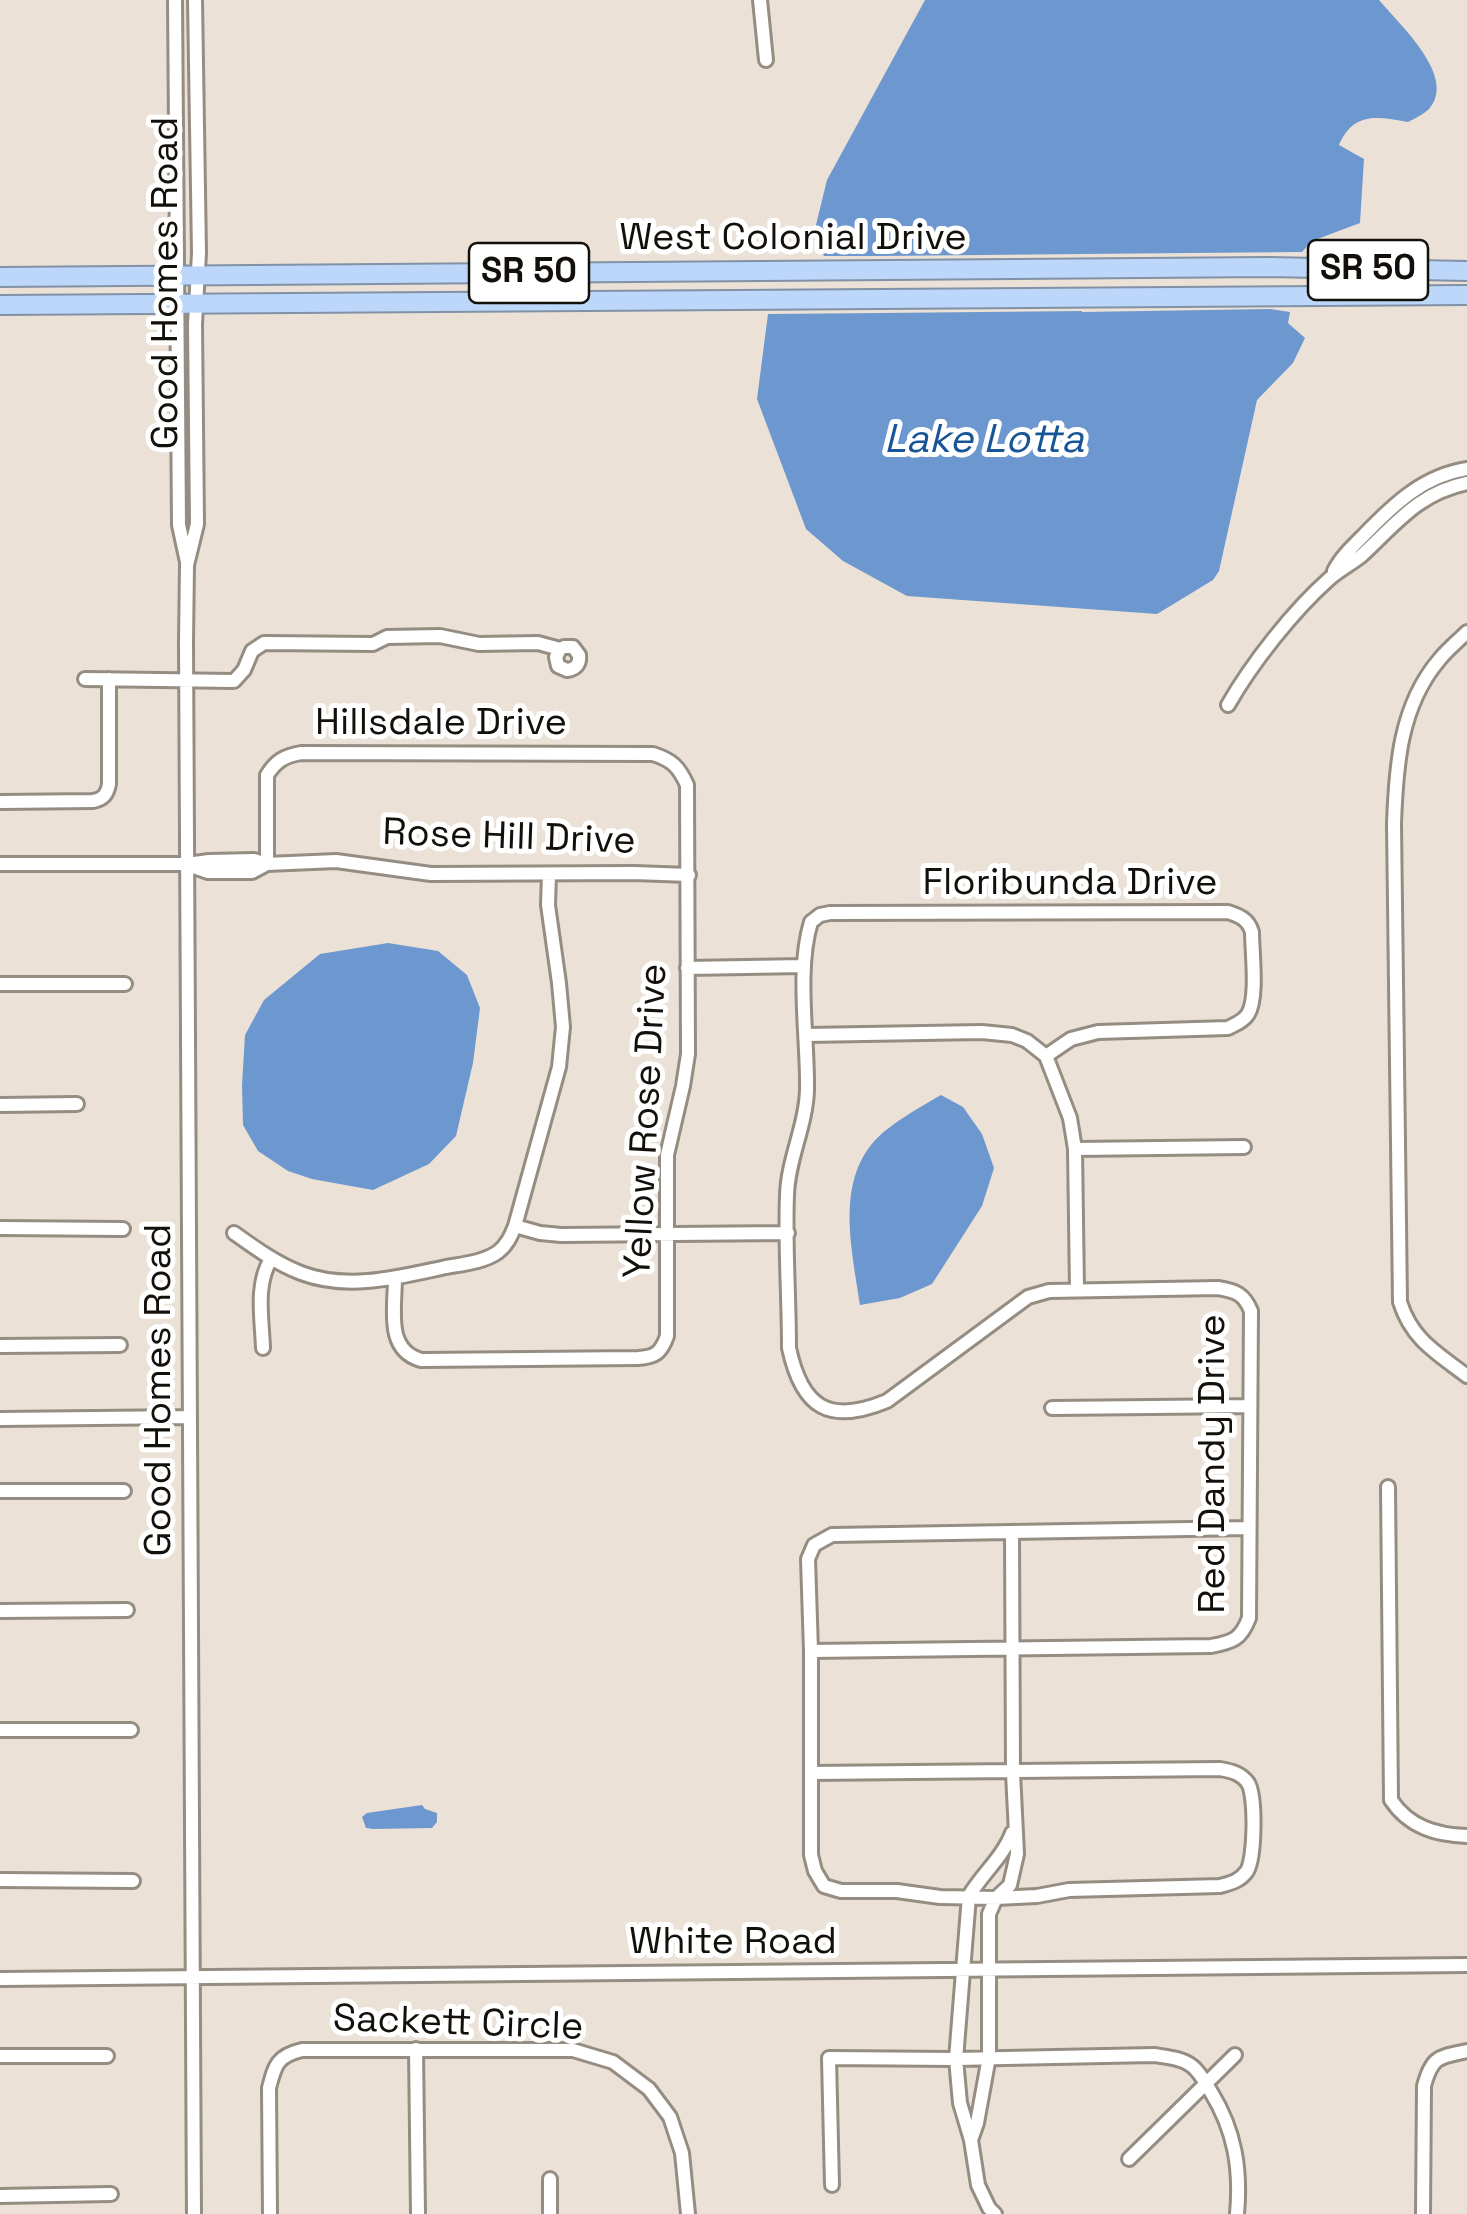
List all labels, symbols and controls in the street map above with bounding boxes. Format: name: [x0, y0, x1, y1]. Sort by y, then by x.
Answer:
street label: Good Homes Road: [144, 117, 190, 449]
street label: West Colonial Drive: [619, 216, 967, 262]
road number: SR 50: [1308, 240, 1428, 300]
road number: SR 50: [469, 243, 589, 303]
water label: Lake Lotta: [884, 417, 1084, 465]
street label: Hillsdale Drive: [315, 701, 567, 747]
street label: Rose Hill Drive: [382, 811, 636, 865]
street label: Floribunda Drive: [922, 861, 1218, 907]
street label: Yellow Rose Drive: [616, 962, 678, 1280]
street label: Good Homes Road: [137, 1224, 183, 1556]
street label: Red Dandy Drive: [1191, 1314, 1237, 1614]
street label: White Road: [629, 1920, 837, 1966]
street label: Sackett Circle: [332, 1997, 584, 2051]

